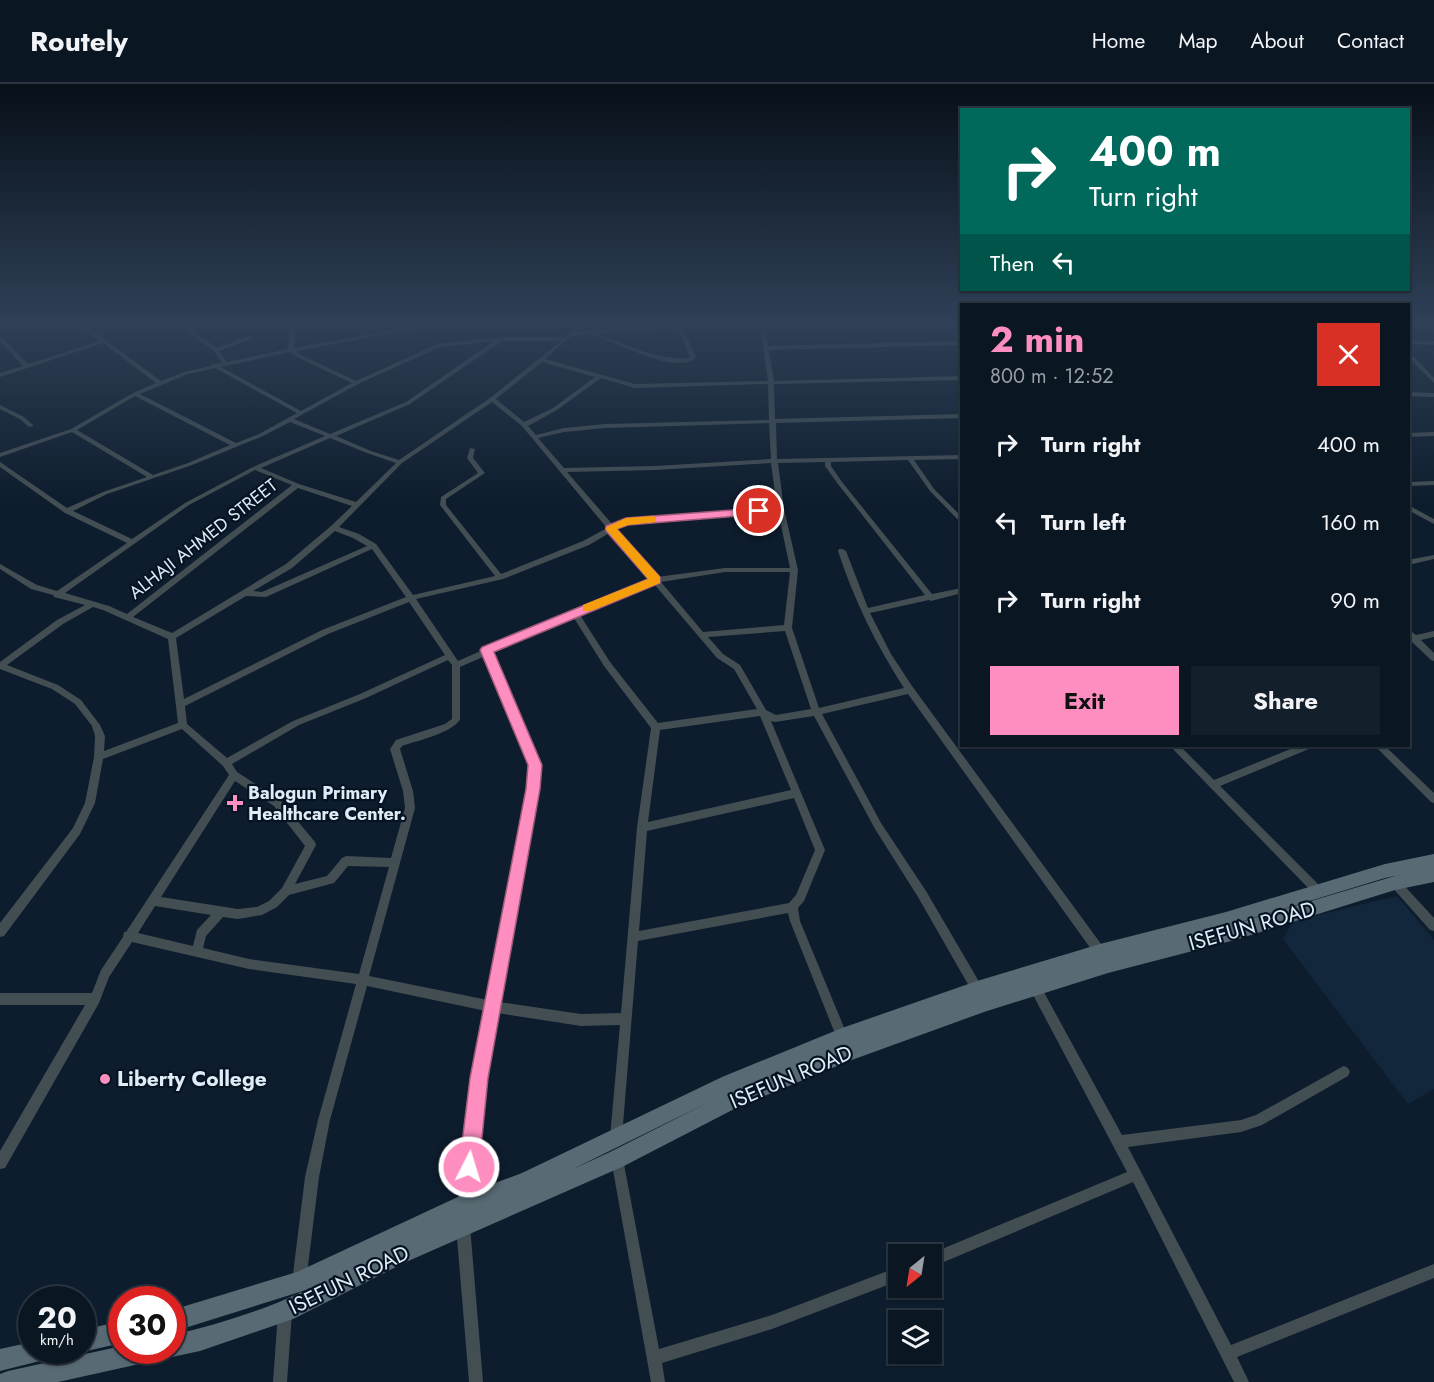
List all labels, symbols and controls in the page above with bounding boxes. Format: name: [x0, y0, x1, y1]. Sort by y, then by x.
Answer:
text: Routely: [30, 21, 128, 62]
text: Home: [1092, 26, 1145, 56]
text: Map: [1178, 26, 1218, 56]
text: About: [1251, 26, 1304, 56]
text: Contact: [1337, 26, 1404, 56]
text: 400 m: [1089, 121, 1221, 182]
icon: right: [990, 132, 1068, 210]
text: Turn right: [1089, 177, 1197, 216]
icon: left: [1047, 246, 1080, 279]
text: Then: [990, 247, 1035, 279]
text: 2 min: [990, 313, 1085, 365]
button: close: [1317, 323, 1380, 386]
text: 800 m · 12:52: [990, 362, 1114, 391]
icon: right: [990, 428, 1023, 461]
text: Turn right: [1041, 428, 1141, 460]
text: 400 m: [1317, 428, 1380, 460]
street label: ALHAJI AHMED STREET: [123, 472, 283, 605]
pin: [733, 485, 784, 536]
icon: arrive: [742, 494, 775, 527]
icon: left: [990, 506, 1023, 539]
text: Turn left: [1041, 506, 1126, 538]
text: 160 m: [1320, 506, 1380, 538]
icon: right: [990, 584, 1023, 617]
text: Turn right: [1041, 584, 1141, 616]
text: 90 m: [1330, 584, 1380, 616]
button: Exit: [990, 666, 1179, 735]
button: Share: [1191, 666, 1380, 735]
place label: Balogun Primary Healthcare Center.: [248, 780, 406, 827]
marker: Balogun Primary Healthcare Center.: [226, 794, 244, 812]
street label: ISEFUN ROAD: [1185, 894, 1319, 958]
street label: ISEFUN ROAD: [725, 1038, 857, 1116]
place label: Liberty College: [117, 1064, 267, 1094]
marker: Liberty College: [98, 1072, 112, 1086]
position arrow: [437, 1135, 501, 1199]
street label: ISEFUN ROAD: [284, 1238, 414, 1322]
north arrow: [888, 1244, 942, 1298]
map controls: [888, 1244, 942, 1364]
speed limit sign: 30: [108, 1286, 186, 1364]
text: 20: [37, 1296, 77, 1339]
button: layers: [888, 1310, 942, 1364]
text: km/h: [40, 1329, 74, 1351]

